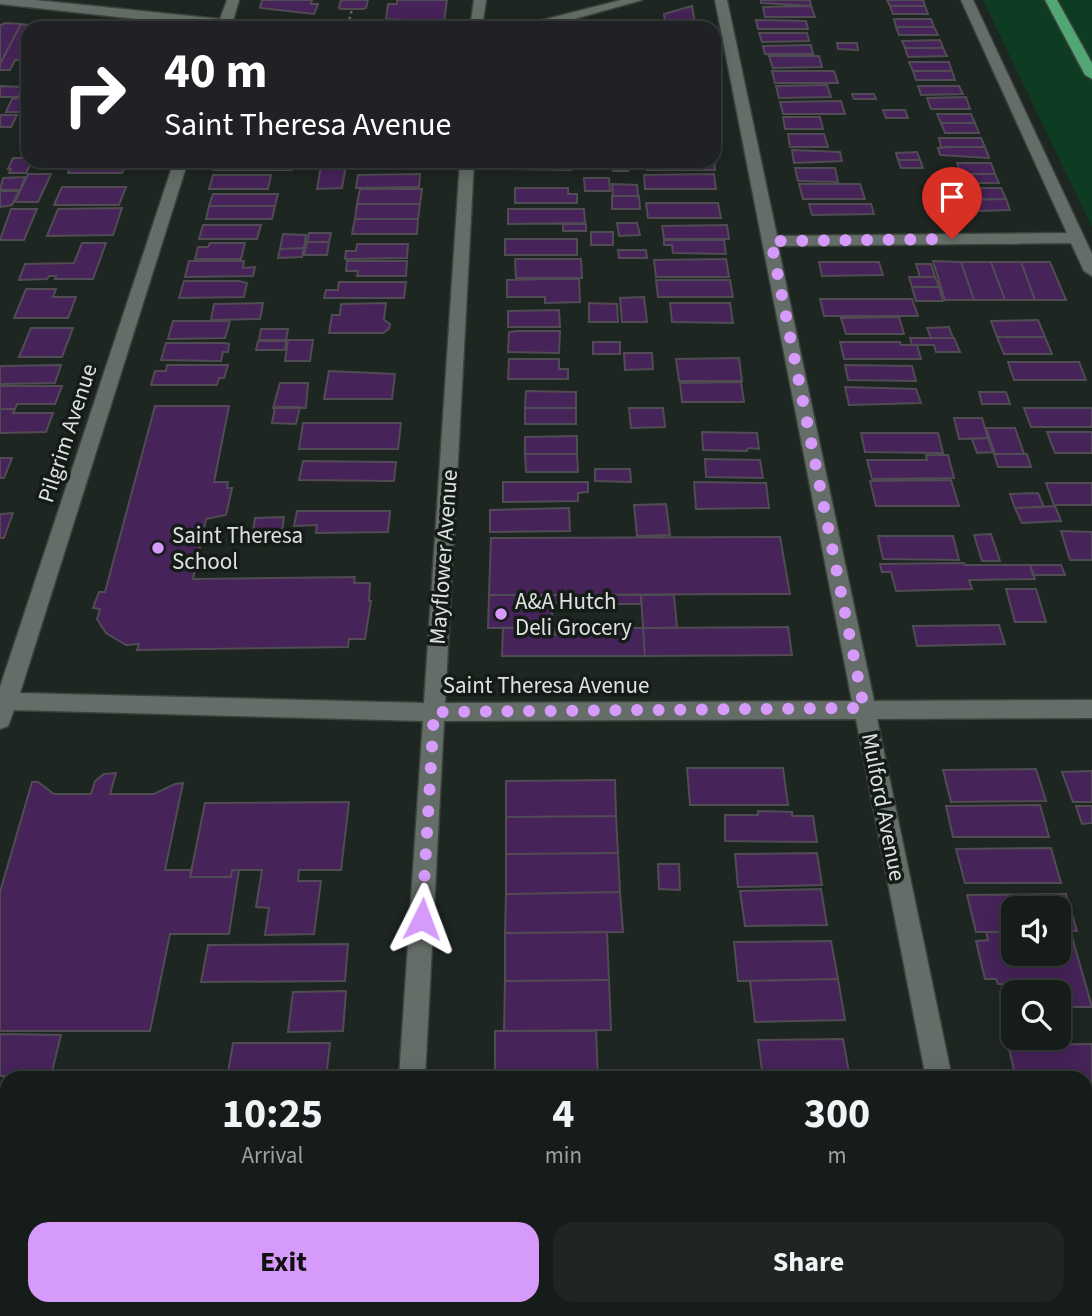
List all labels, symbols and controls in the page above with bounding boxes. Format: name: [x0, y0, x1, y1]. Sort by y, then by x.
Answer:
text: 40 m: [164, 37, 268, 107]
icon: right: [49, 49, 140, 140]
text: Saint Theresa Avenue: [164, 102, 451, 148]
pin: [922, 167, 982, 239]
icon: arrive: [933, 178, 971, 216]
street label: Pilgrim Avenue: [29, 359, 105, 507]
street label: Mayflower Avenue: [421, 468, 466, 646]
place label: Saint Theresa School: [172, 519, 303, 578]
marker: Saint Theresa School: [150, 540, 166, 556]
place label: A&A Hutch Deli Grocery: [515, 585, 632, 644]
marker: A&A Hutch Deli Grocery: [493, 606, 509, 622]
street label: Saint Theresa Avenue: [443, 669, 649, 702]
street label: Mulford Avenue: [853, 730, 914, 884]
position arrow: [385, 882, 459, 956]
map controls: [1001, 896, 1071, 1050]
button: sound: [1001, 896, 1071, 966]
button: search: [1001, 980, 1071, 1050]
text: 10:25: [222, 1084, 323, 1144]
text: 4: [552, 1084, 574, 1144]
text: 300: [804, 1084, 870, 1144]
text: Arrival: [241, 1139, 303, 1172]
text: min: [545, 1139, 582, 1172]
text: m: [827, 1139, 847, 1172]
button: Exit: [28, 1222, 539, 1302]
button: Share: [553, 1222, 1064, 1302]

